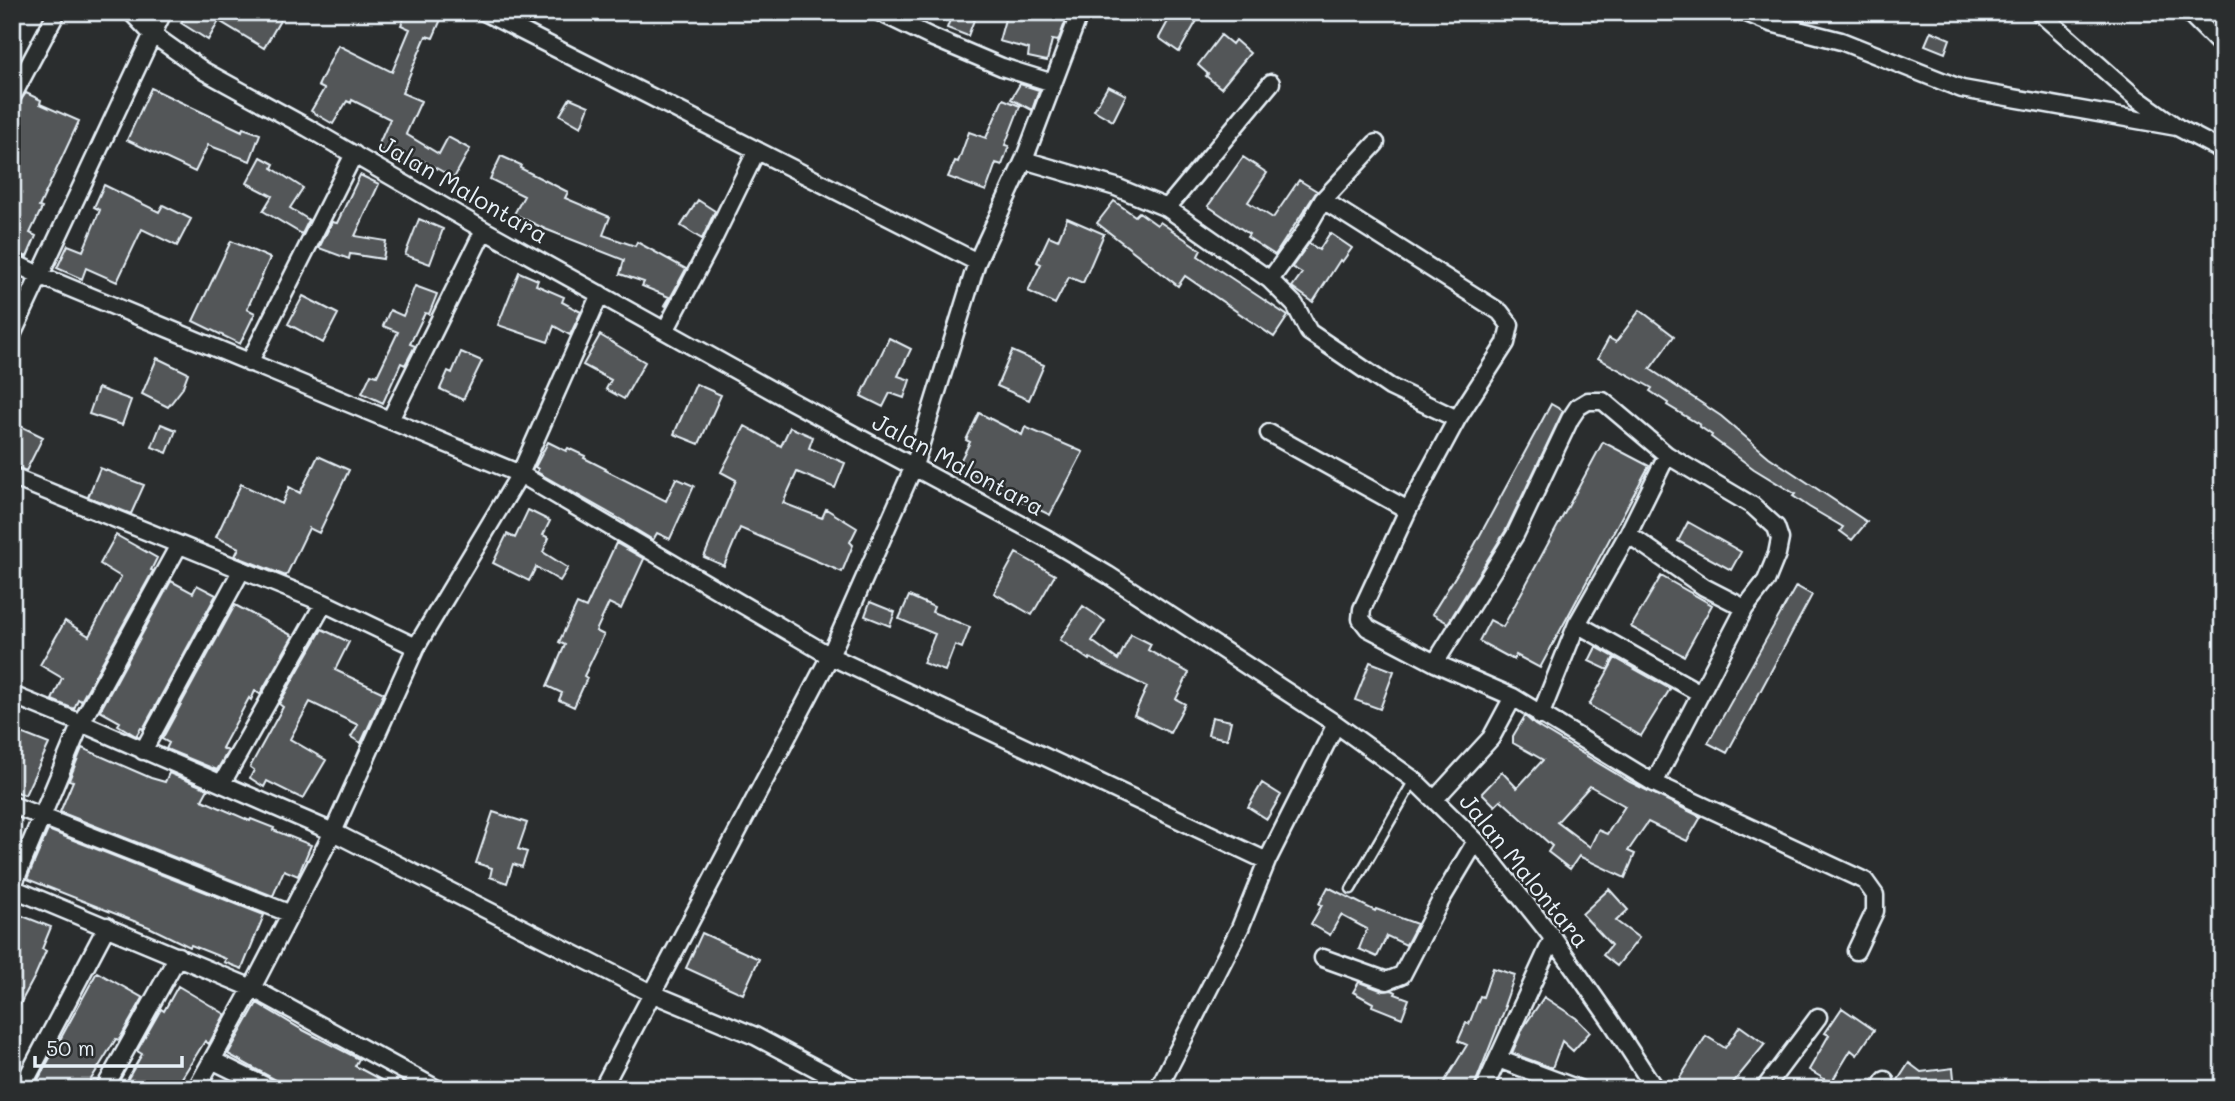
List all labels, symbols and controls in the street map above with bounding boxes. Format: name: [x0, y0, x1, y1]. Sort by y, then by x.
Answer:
street label: Jalan Malontara: [374, 128, 554, 250]
street label: Jalan Malontara: [867, 405, 1050, 522]
street label: Jalan Malontara: [1453, 786, 1597, 954]
scale bar: [35, 1024, 182, 1068]
text: 50 m: [46, 1034, 95, 1061]

